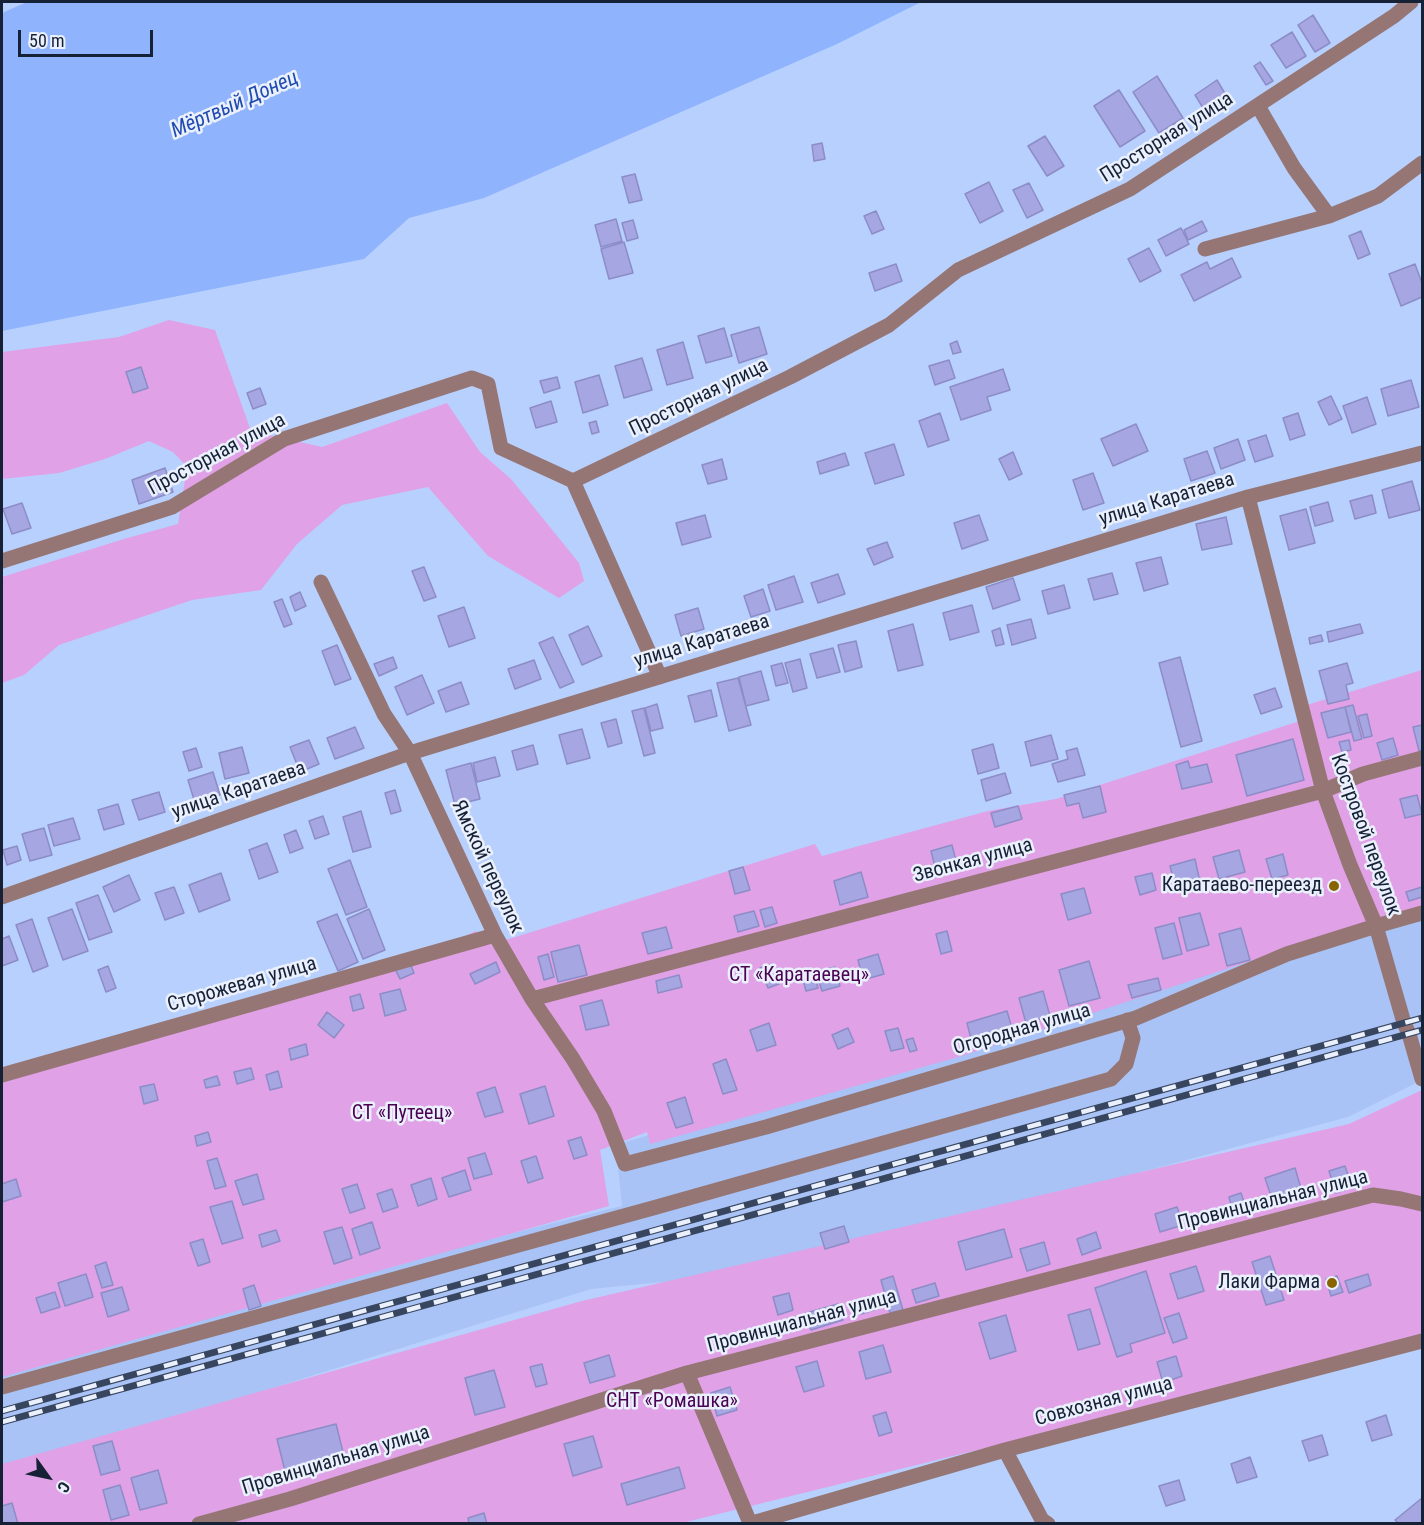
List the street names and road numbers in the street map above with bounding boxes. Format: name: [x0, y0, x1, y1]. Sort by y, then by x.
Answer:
street label: Просторная улица: [1096, 88, 1238, 188]
street label: Просторная улица: [625, 354, 773, 442]
street label: Просторная улица: [144, 409, 290, 501]
street label: улица Каратаева: [1097, 468, 1237, 532]
street label: улица Каратаева: [632, 610, 772, 674]
street label: Костровой переулок: [1325, 751, 1405, 919]
street label: улица Каратаева: [169, 757, 309, 825]
street label: Ямской переулок: [446, 797, 528, 937]
street label: Звонкая улица: [911, 834, 1035, 888]
street label: Сторожевая улица: [165, 952, 319, 1018]
street label: Огородная улица: [951, 999, 1093, 1061]
street label: Провинциальная улица: [1175, 1166, 1371, 1236]
street label: Провинциальная улица: [705, 1285, 899, 1359]
street label: Совхозная улица: [1033, 1372, 1175, 1432]
street label: Провинциальная улица: [239, 1421, 433, 1501]

